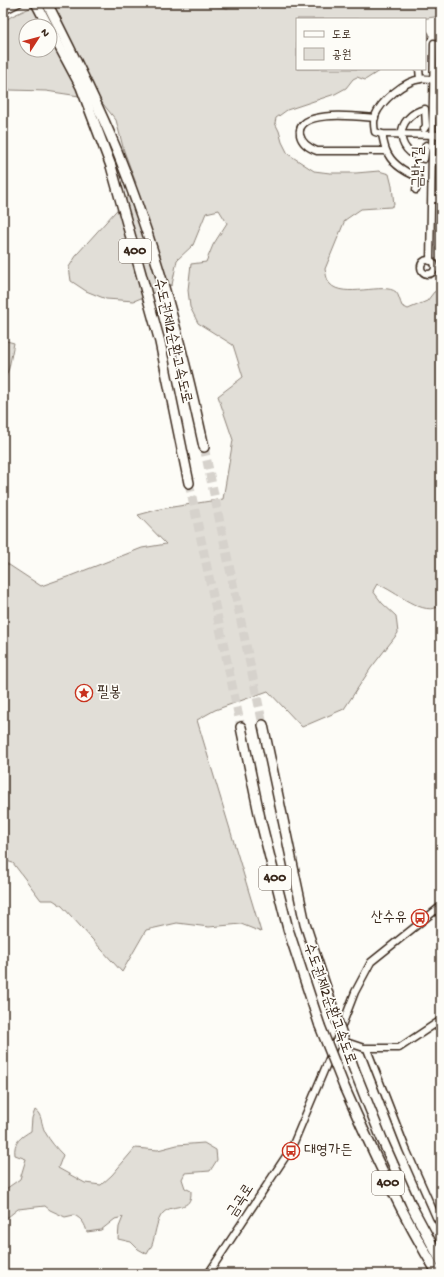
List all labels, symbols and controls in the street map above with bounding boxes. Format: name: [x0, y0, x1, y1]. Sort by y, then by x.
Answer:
north arrow: [18, 18, 58, 58]
legend: [296, 18, 426, 70]
text: N: [38, 27, 51, 40]
text: 도로: [332, 29, 351, 43]
text: 공원: [332, 49, 351, 63]
street label: 금반1길: [410, 146, 428, 188]
road number: 400: [119, 239, 151, 263]
street label: 수도권제2순환고속도로: [149, 277, 195, 405]
place icon: 필봉: [74, 683, 94, 703]
place label: 필봉: [97, 684, 121, 702]
road number: 400: [259, 866, 291, 890]
bus stop icon: 산수유: [410, 908, 430, 928]
place label: 산수유: [371, 909, 407, 927]
street label: 수도권제2순환고속도로: [299, 941, 359, 1067]
bus stop icon: 대영가든: [281, 1141, 301, 1161]
place label: 대영가든: [304, 1142, 352, 1160]
road number: 400: [372, 1171, 404, 1195]
street label: 금곡로: [224, 1181, 258, 1221]

